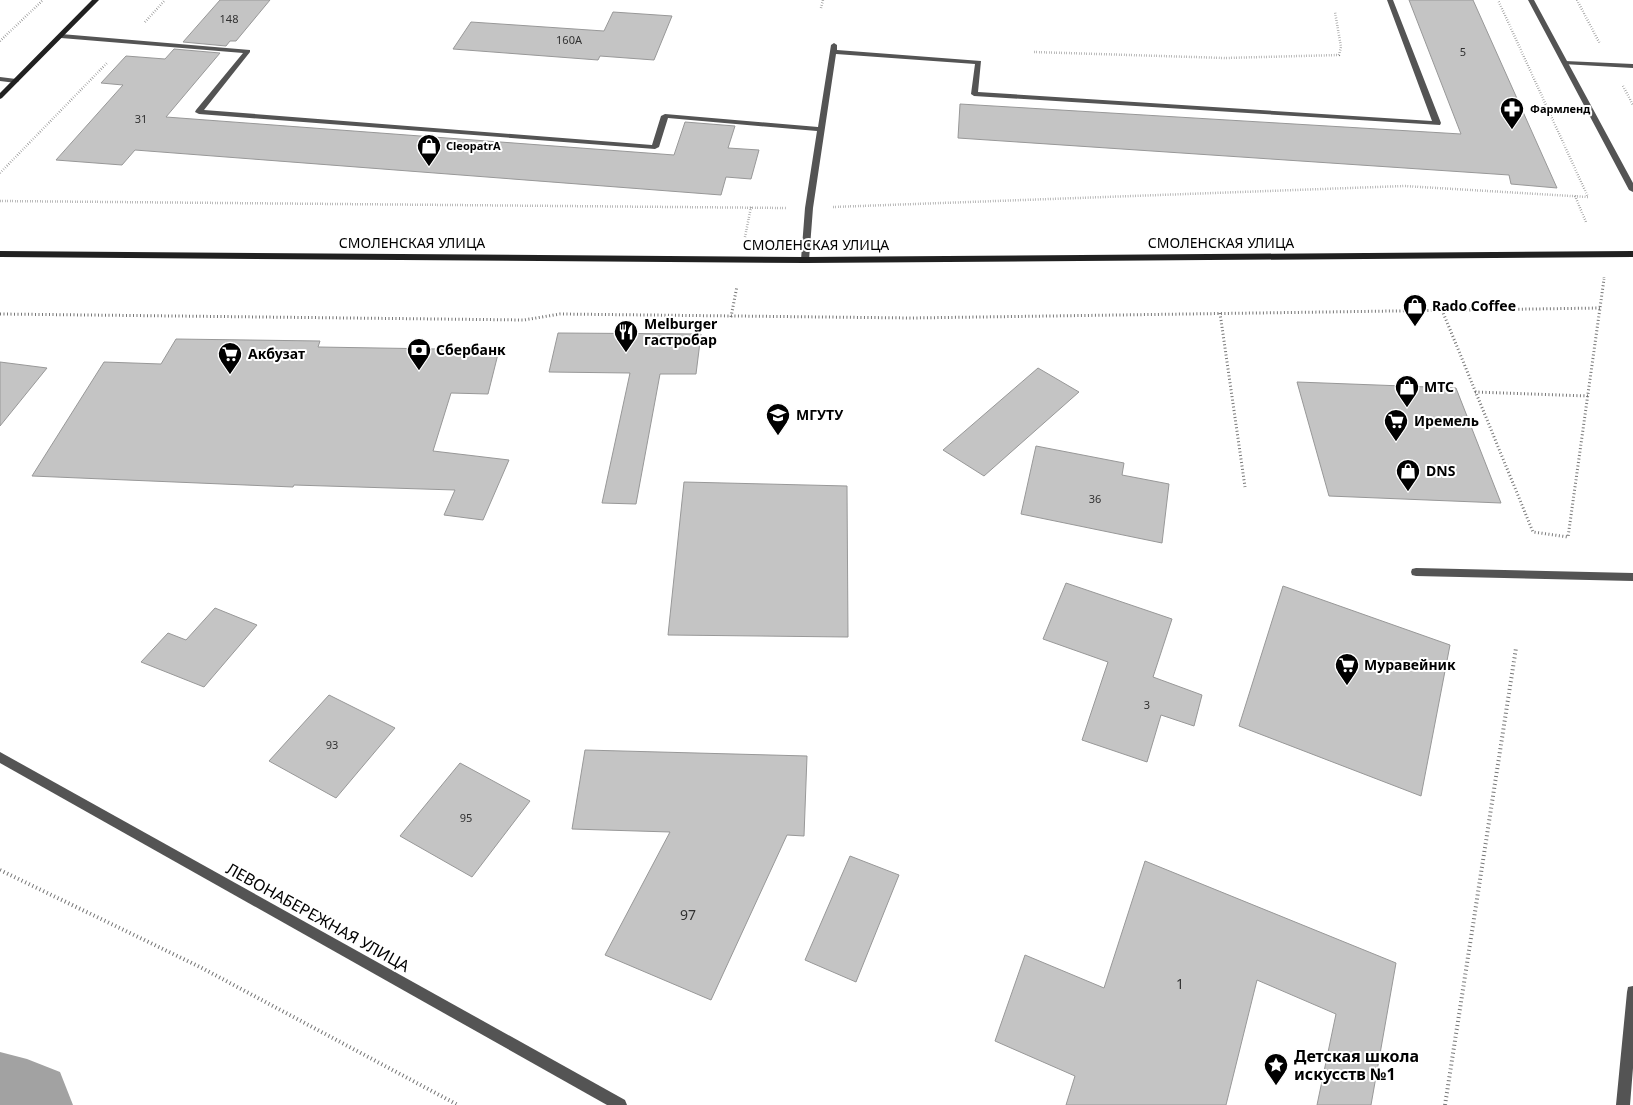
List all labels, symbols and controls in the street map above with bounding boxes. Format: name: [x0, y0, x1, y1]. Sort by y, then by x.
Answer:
house number: 148: [220, 11, 238, 26]
house number: 160А: [556, 32, 583, 47]
house number: 5: [1460, 44, 1466, 59]
pharmacy icon: Фармленд: [1499, 96, 1525, 130]
place label: Фармленд: [1530, 101, 1590, 116]
house number: 31: [135, 111, 147, 126]
shop icon: CleopatrA: [416, 133, 442, 167]
place label: CleopatrA: [446, 138, 501, 153]
street label: СМОЛЕНСКАЯ УЛИЦА: [339, 233, 485, 252]
street label: СМОЛЕНСКАЯ УЛИЦА: [1148, 233, 1294, 252]
street label: СМОЛЕНСКАЯ УЛИЦА: [743, 235, 889, 254]
shop icon: Rado Coffee: [1402, 293, 1428, 327]
place label: Rado Coffee: [1432, 296, 1516, 315]
place label: Melburger гастробар: [644, 314, 718, 349]
restaurant icon: Melburger гастробар: [613, 319, 639, 353]
bank icon: Сбербанк: [406, 337, 432, 371]
place label: Сбербанк: [436, 340, 506, 359]
supermarket icon: Акбузат: [217, 341, 243, 375]
place label: Акбузат: [248, 344, 305, 363]
shop icon: МТС: [1394, 374, 1420, 408]
place label: МТС: [1424, 377, 1454, 396]
school or university icon: МГУТУ: [765, 402, 791, 436]
place label: МГУТУ: [796, 405, 844, 424]
supermarket icon: Иремель: [1383, 408, 1409, 442]
place label: Иремель: [1414, 411, 1479, 430]
shop icon: DNS: [1395, 458, 1421, 492]
place label: DNS: [1426, 461, 1456, 480]
house number: 36: [1089, 491, 1101, 506]
supermarket icon: Муравейник: [1334, 652, 1360, 686]
place label: Муравейник: [1364, 655, 1456, 674]
house number: 3: [1144, 697, 1150, 712]
house number: 93: [326, 737, 338, 752]
house number: 95: [460, 810, 472, 825]
street label: ЛЕВОНАБЕРЕЖНАЯ УЛИЦА: [222, 857, 414, 977]
house number: 97: [680, 905, 696, 924]
house number: 1: [1176, 974, 1184, 993]
place label: Детская школа искусств №1: [1294, 1045, 1419, 1085]
place icon: Детская школа искусств №1: [1263, 1052, 1289, 1086]

